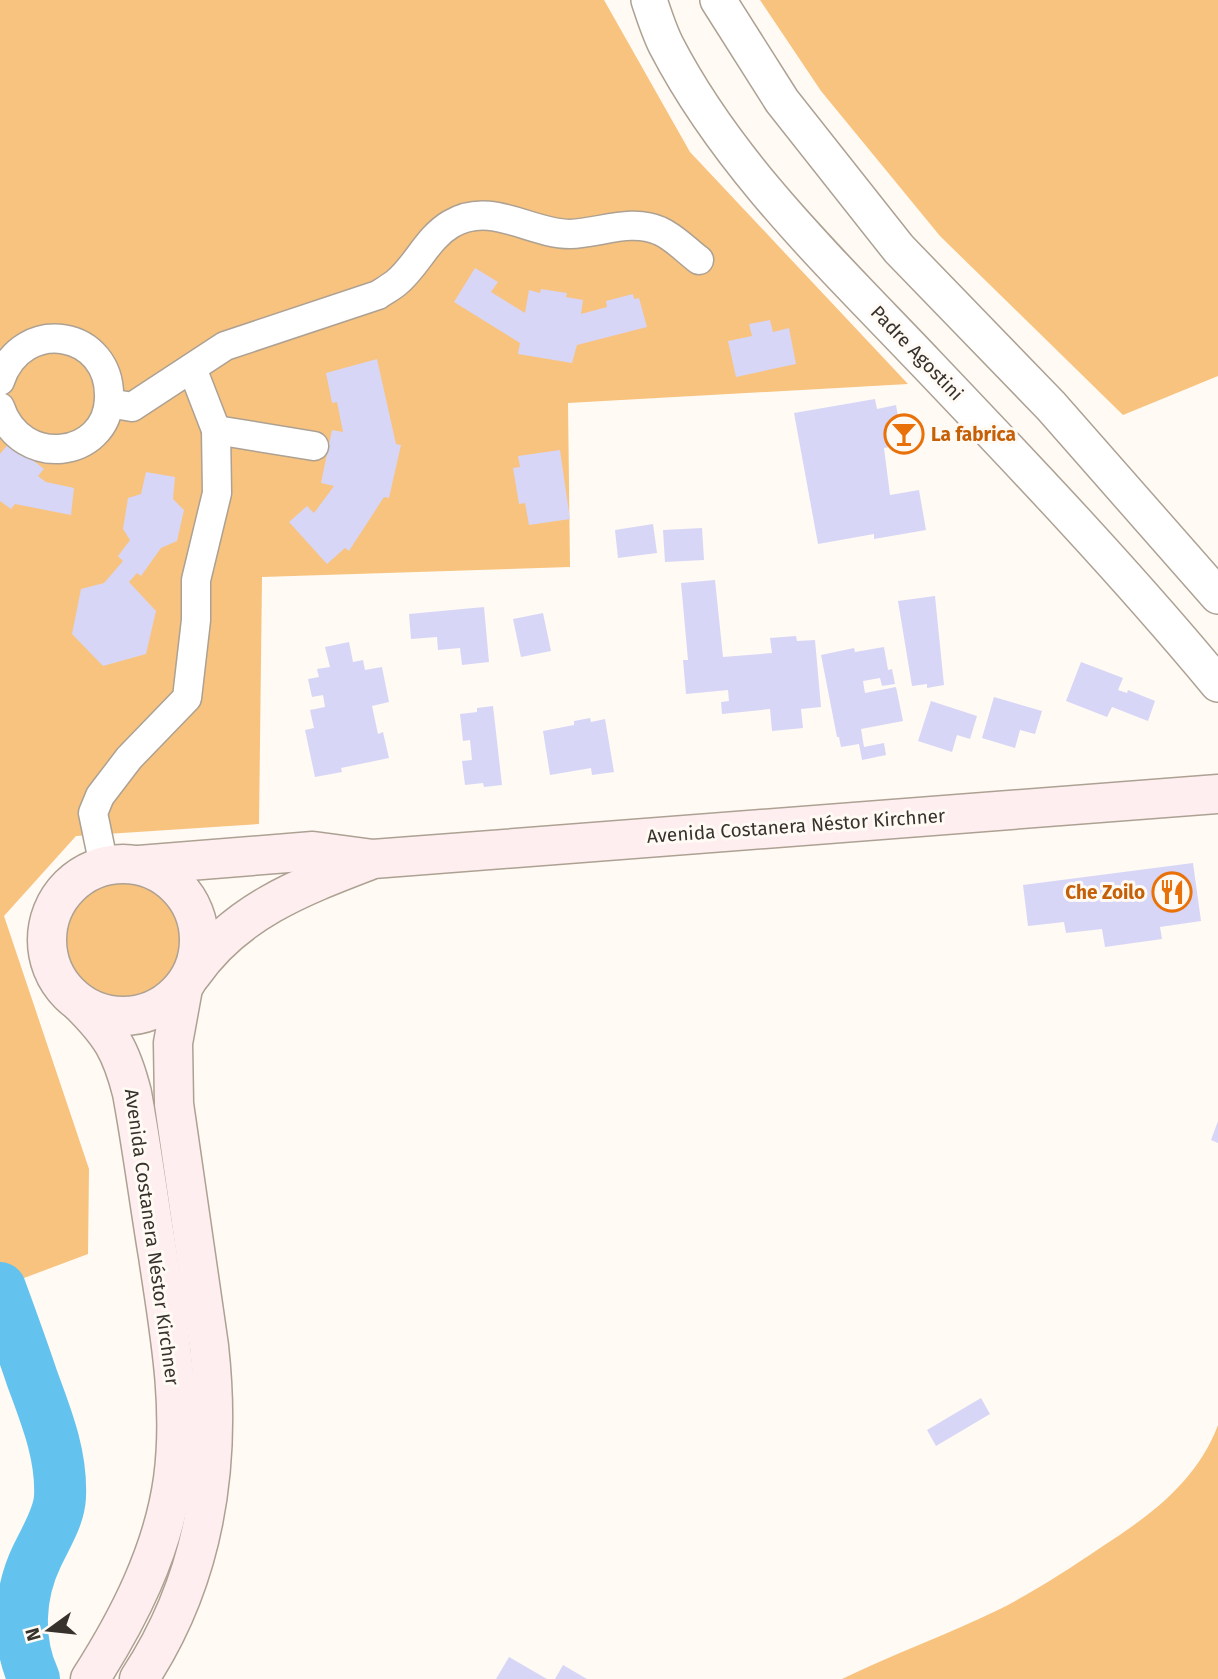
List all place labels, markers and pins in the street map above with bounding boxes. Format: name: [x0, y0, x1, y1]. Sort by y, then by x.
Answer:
bar icon: La fabrica: [883, 413, 925, 455]
place label: La fabrica: [931, 423, 1016, 446]
restaurant icon: Che Zoilo: [1151, 871, 1193, 913]
place label: Che Zoilo: [1065, 881, 1145, 904]

